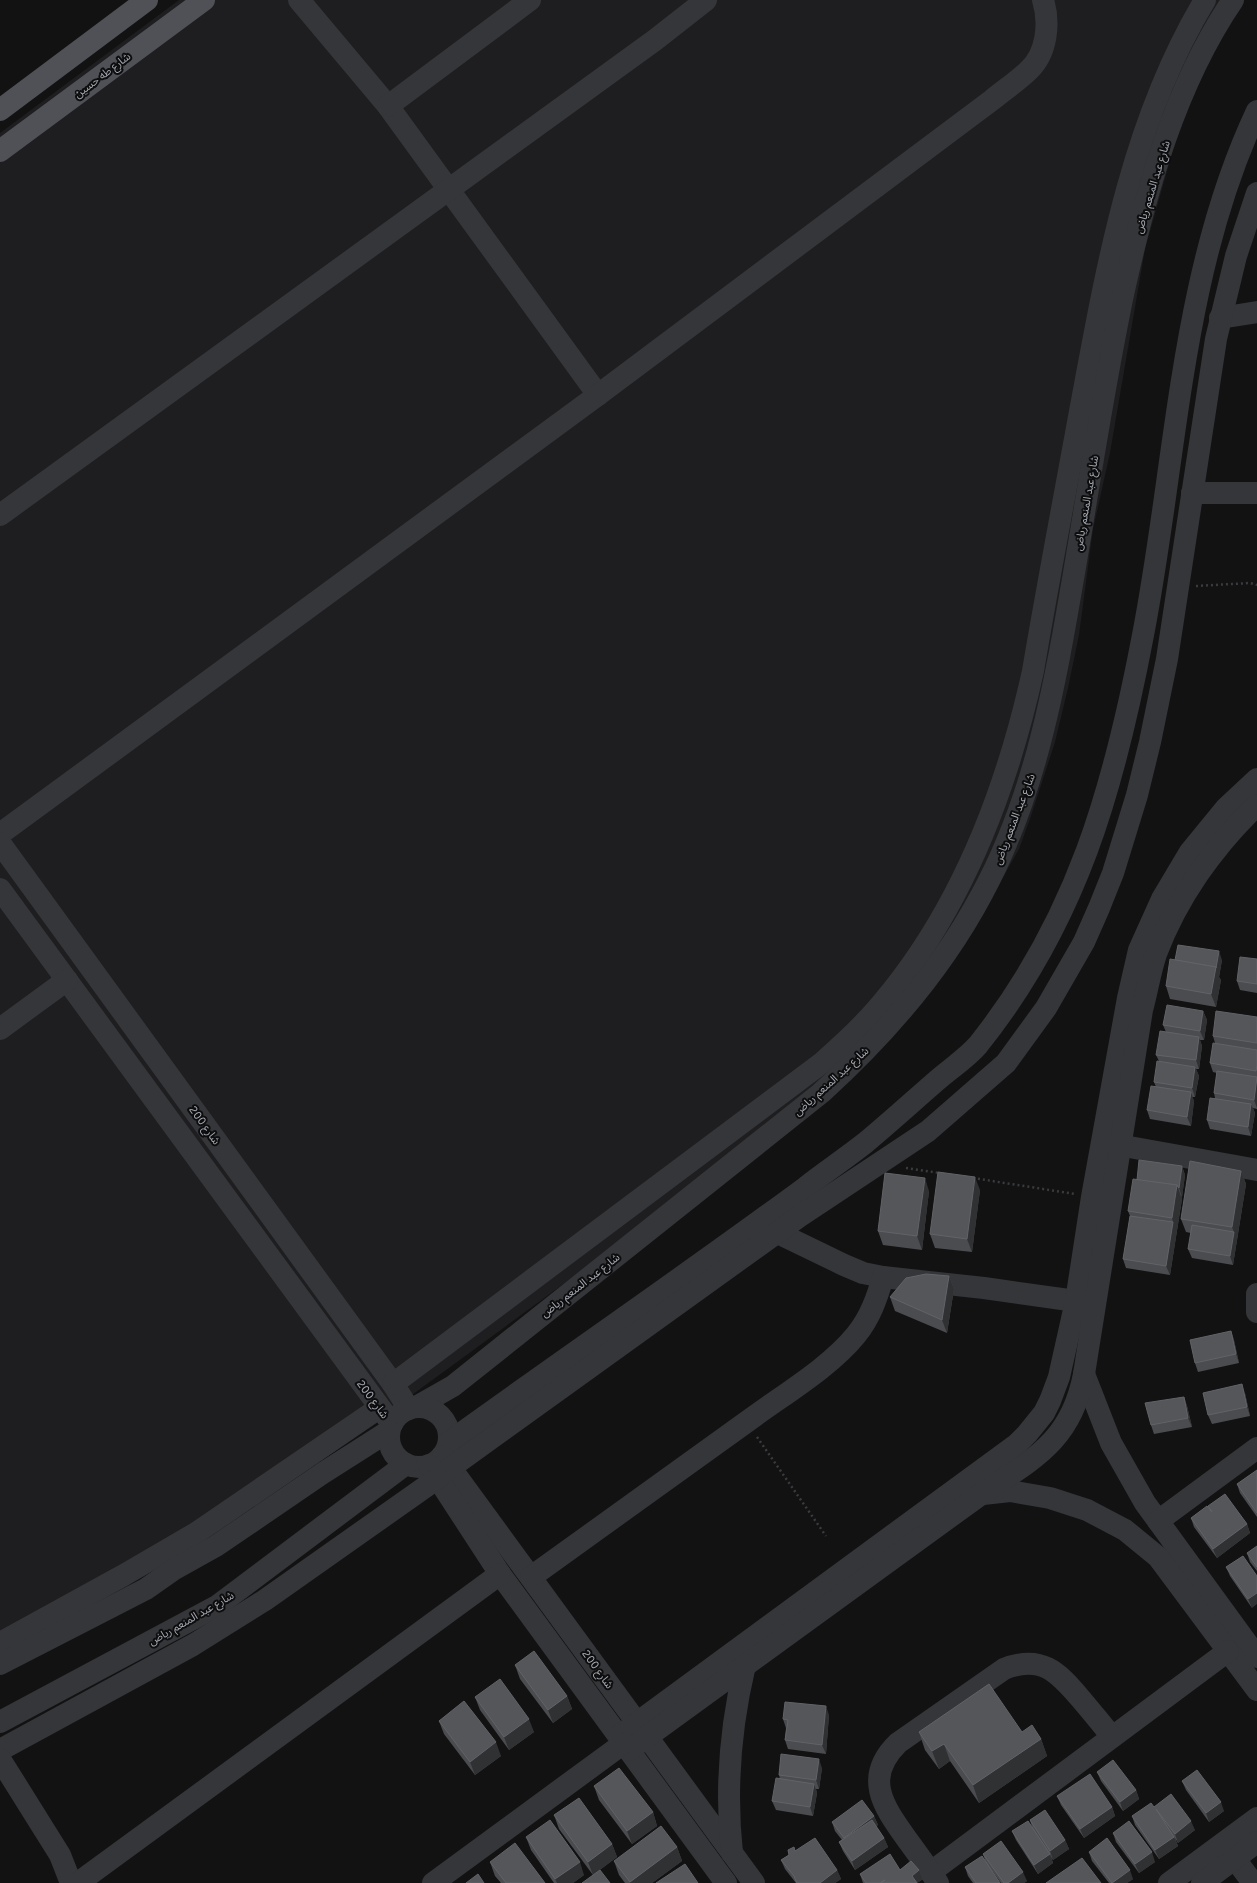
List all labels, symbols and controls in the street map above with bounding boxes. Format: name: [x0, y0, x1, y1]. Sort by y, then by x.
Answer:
street label: شارع طه حسين: [71, 50, 134, 102]
street label: شارع عبد المنعم رياض: [1132, 139, 1175, 236]
street label: شارع عبد المنعم رياض: [1072, 454, 1103, 552]
street label: شارع عبد المنعم رياض: [991, 771, 1040, 867]
street label: شارع عبد المنعم رياض: [791, 1044, 873, 1120]
street label: شارع 200: [185, 1103, 223, 1148]
street label: شارع عبد المنعم رياض: [538, 1250, 624, 1322]
street label: شارع 200: [353, 1377, 391, 1422]
street label: شارع عبد المنعم رياض: [146, 1589, 238, 1650]
street label: شارع 200: [578, 1647, 616, 1692]

